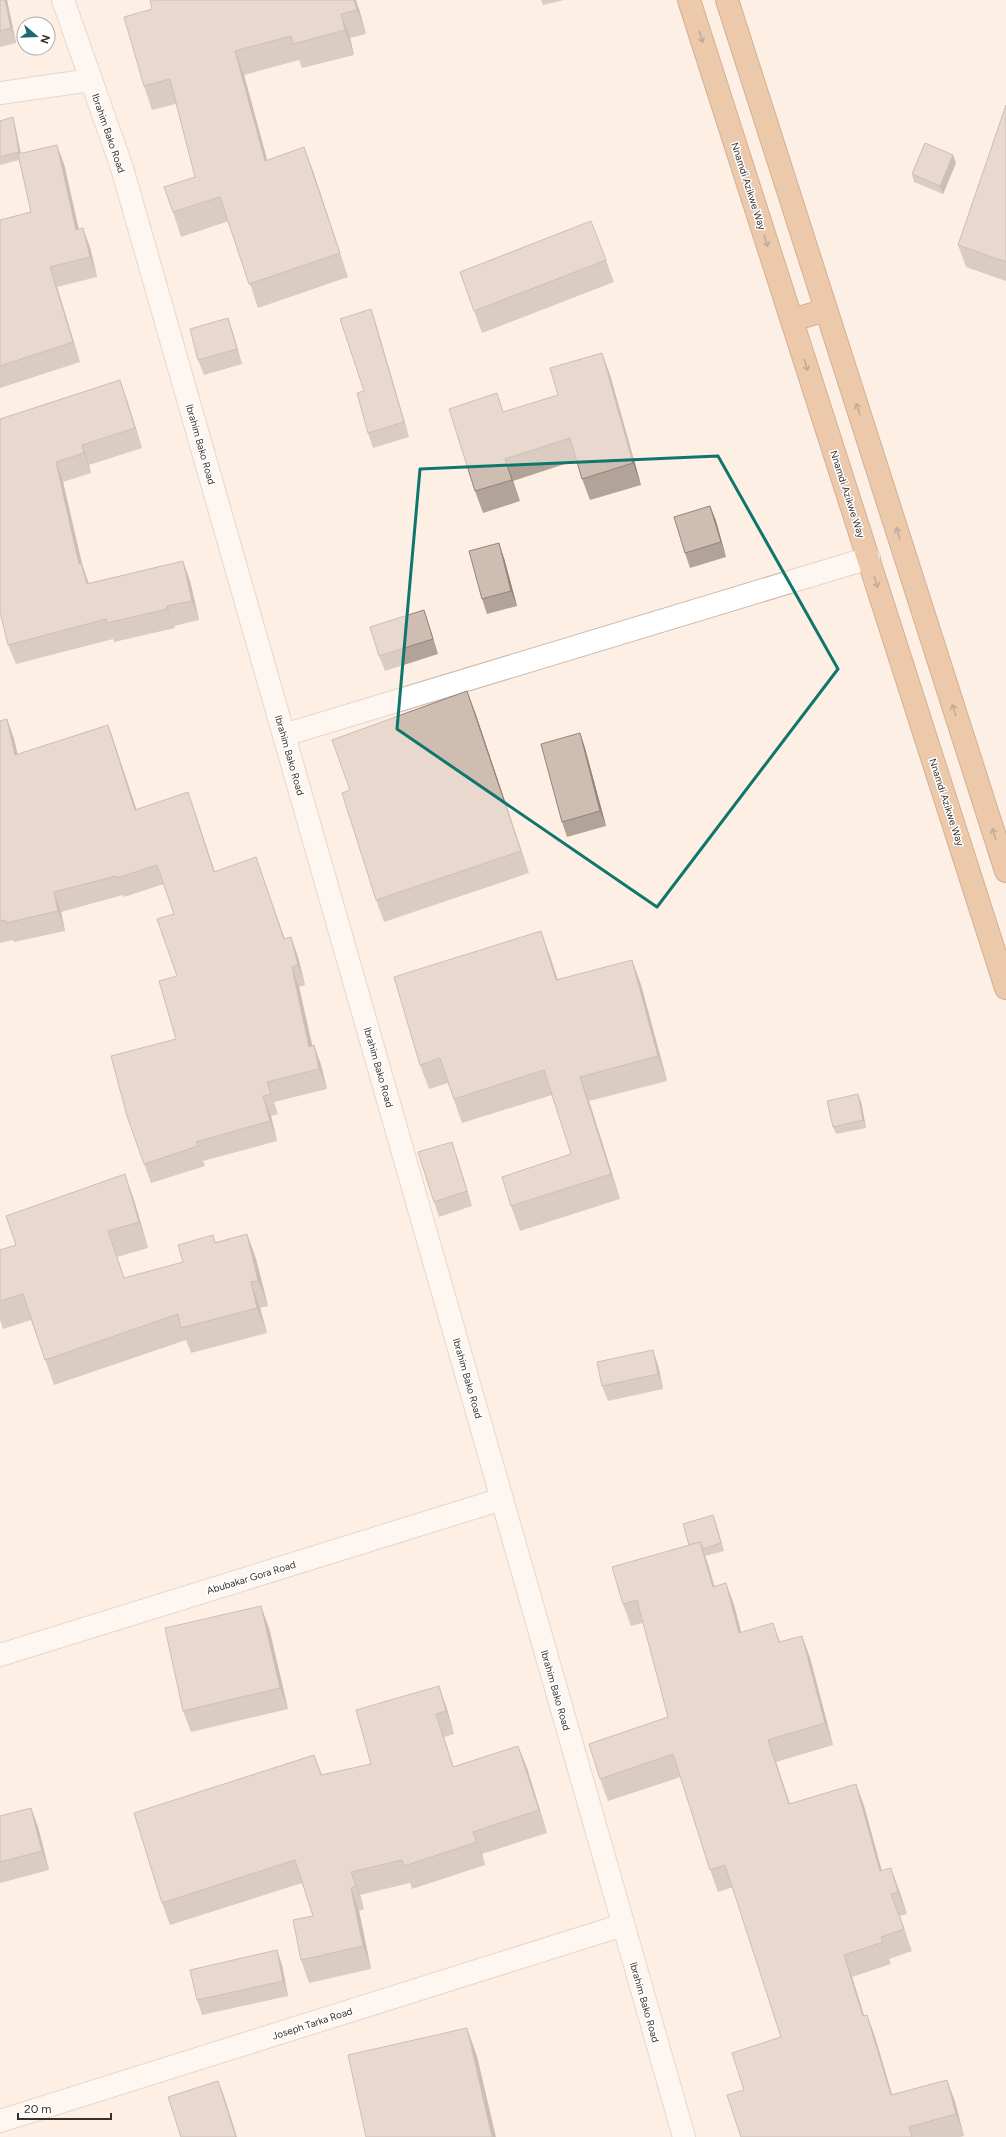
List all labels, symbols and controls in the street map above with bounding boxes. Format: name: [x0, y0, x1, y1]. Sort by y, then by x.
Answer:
north arrow: [16, 16, 56, 56]
one-way arrow: [697, 31, 705, 43]
text: N: [37, 33, 53, 45]
street label: Ibrahim Bako Road: [89, 92, 128, 175]
street label: Nnamdi Azikwe Way: [728, 141, 769, 232]
one-way arrow: [763, 234, 770, 247]
one-way arrow: [803, 358, 810, 371]
street label: Ibrahim Bako Road: [183, 402, 218, 486]
one-way arrow: [854, 403, 861, 416]
street label: Nnamdi Azikwe Way: [827, 449, 868, 540]
one-way arrow: [893, 527, 901, 539]
one-way arrow: [873, 575, 880, 588]
one-way arrow: [950, 704, 958, 716]
street label: Ibrahim Bako Road: [272, 713, 307, 797]
street label: Nnamdi Azikwe Way: [926, 757, 967, 848]
one-way arrow: [990, 827, 997, 840]
street label: Ibrahim Bako Road: [361, 1025, 396, 1109]
street label: Ibrahim Bako Road: [450, 1336, 485, 1420]
street label: Abubakar Gora Road: [205, 1558, 297, 1597]
street label: Ibrahim Bako Road: [538, 1648, 573, 1732]
street label: Ibrahim Bako Road: [627, 1960, 662, 2044]
street label: Joseph Tarka Road: [270, 2004, 354, 2043]
scale bar: [18, 2095, 111, 2121]
text: 20 m: [24, 2102, 52, 2116]

